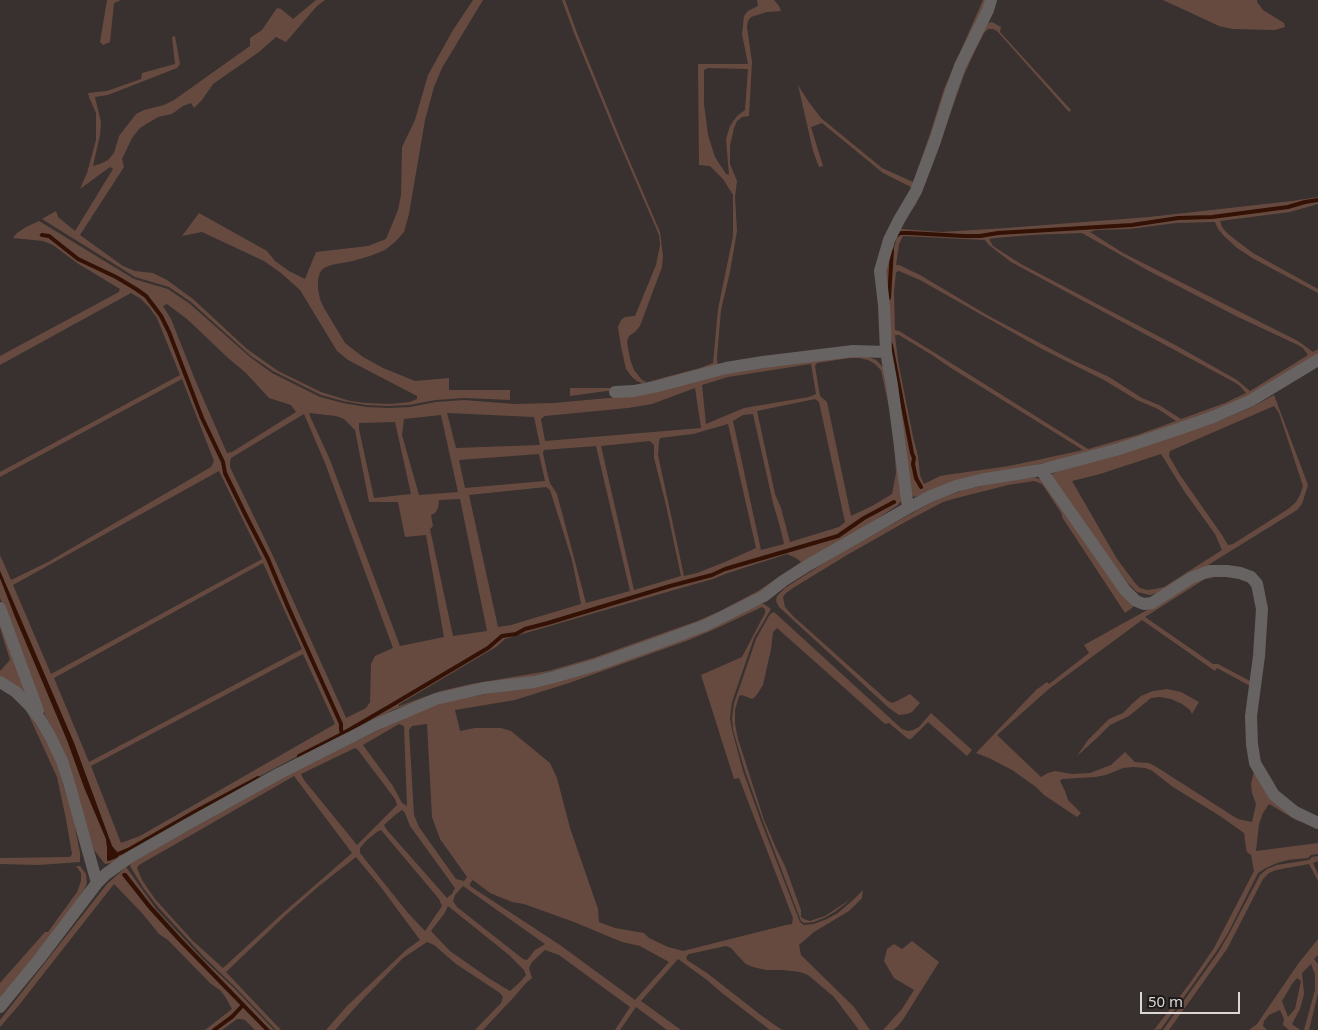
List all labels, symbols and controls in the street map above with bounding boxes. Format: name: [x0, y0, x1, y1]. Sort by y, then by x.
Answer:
scale bar: [1143, 982, 1243, 1014]
text: 50 m: [1148, 991, 1183, 1011]

